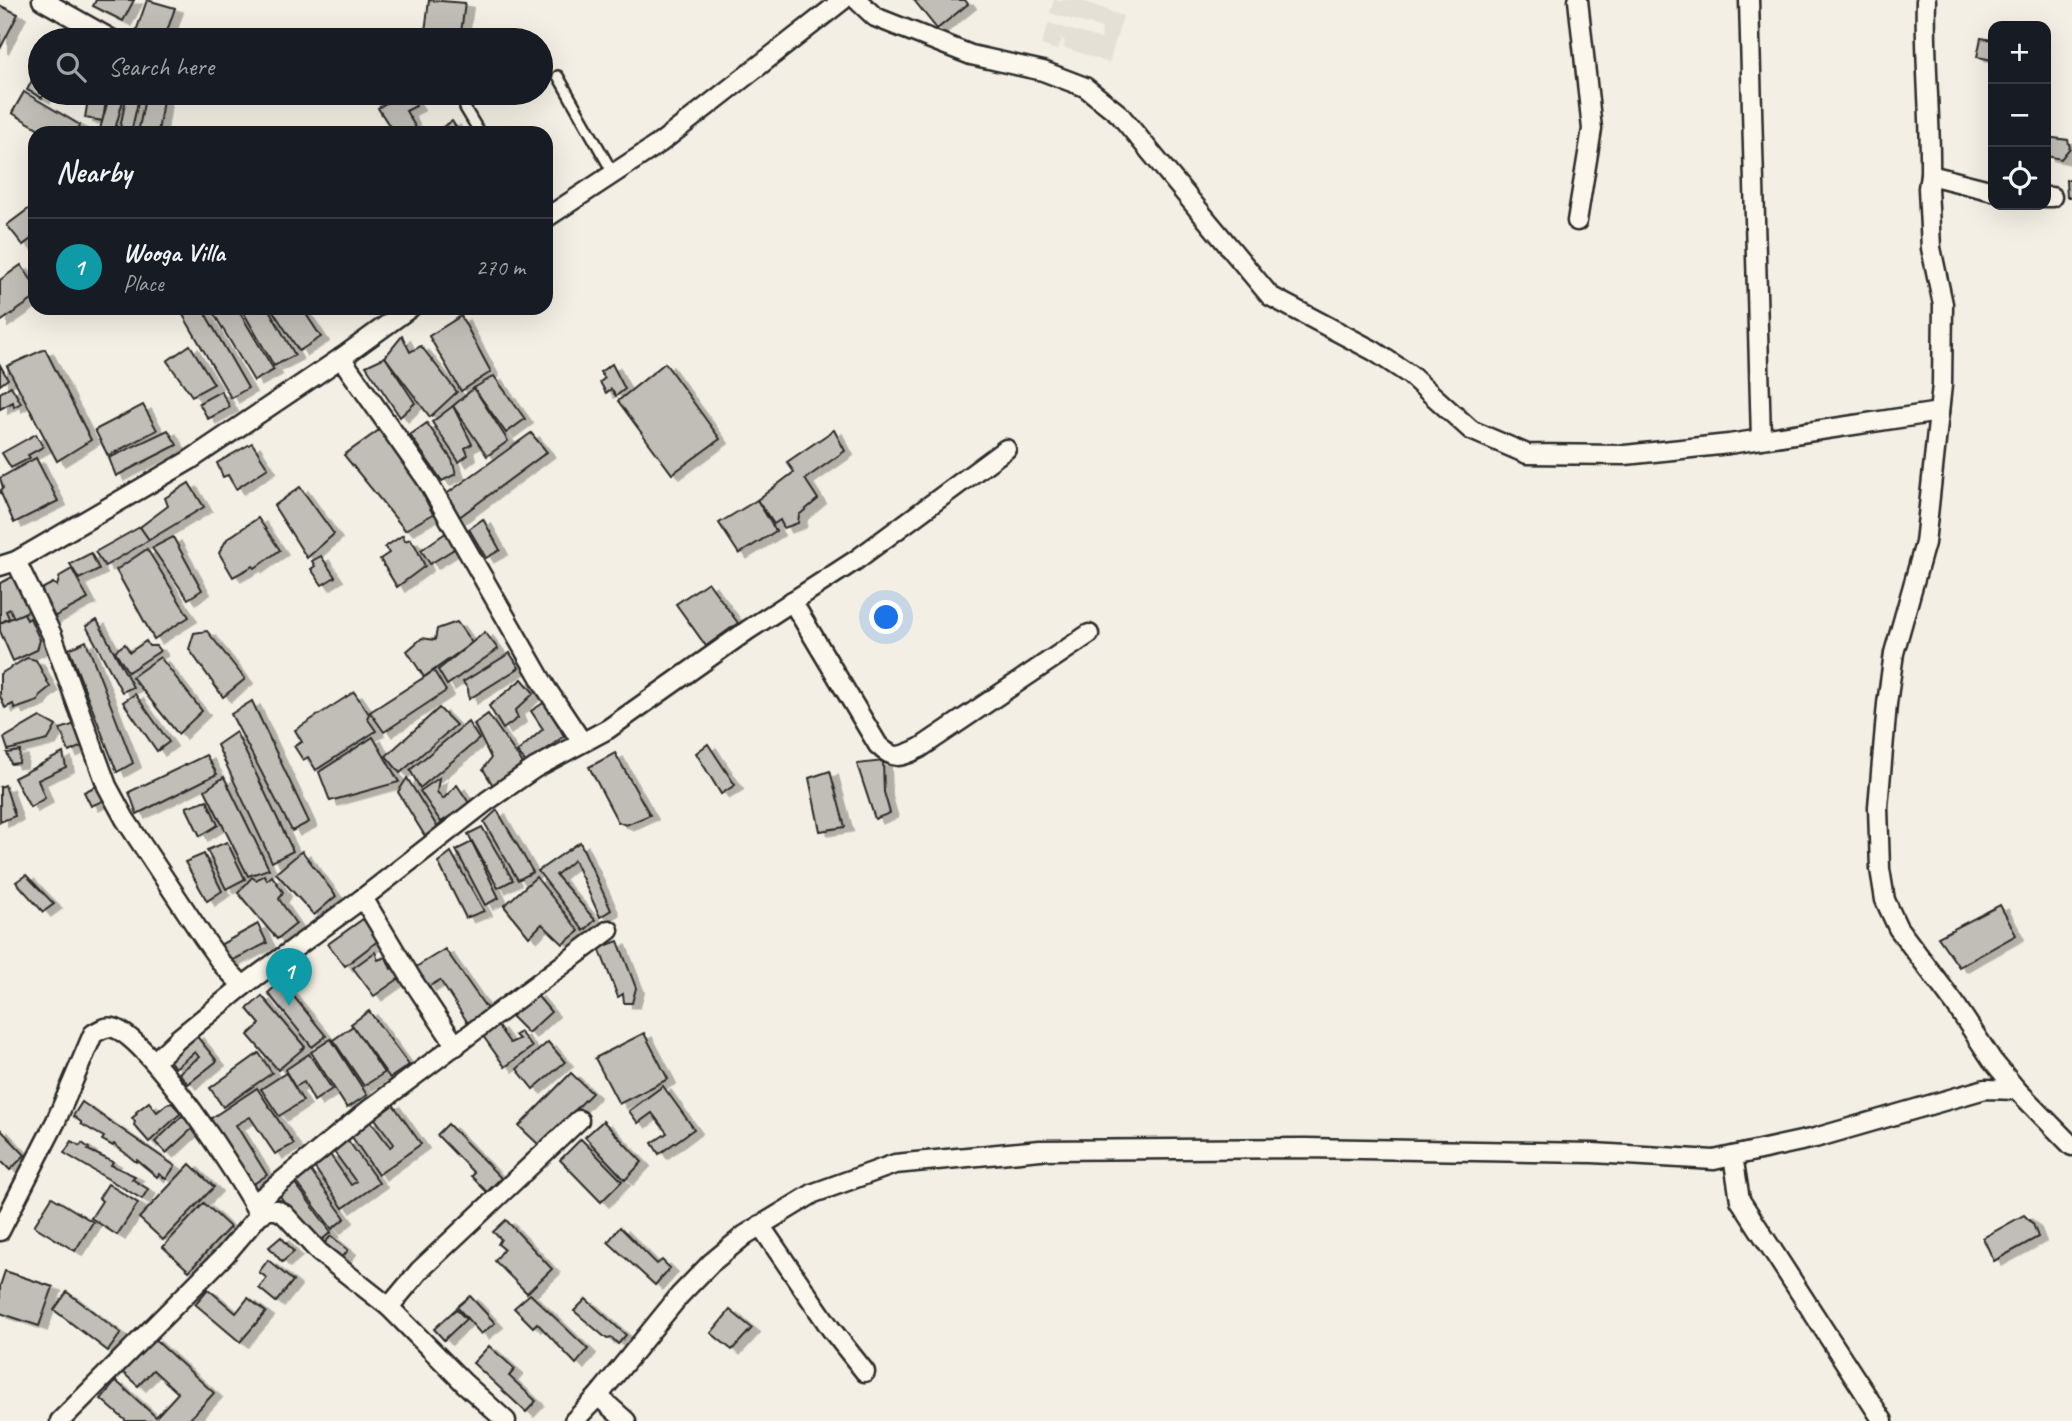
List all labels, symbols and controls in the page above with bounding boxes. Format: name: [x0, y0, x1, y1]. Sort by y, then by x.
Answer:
map controls: [1988, 21, 2051, 210]
button: +: [1988, 21, 2051, 84]
search box: [28, 28, 553, 105]
icon: search: [52, 48, 90, 86]
text: Search here: [108, 50, 214, 83]
button: −: [1988, 84, 2051, 147]
button: locate: [1988, 147, 2051, 210]
text: Nearby: [56, 153, 132, 191]
text: Wooga Villa: [123, 236, 225, 269]
text: 1: [74, 253, 84, 282]
text: 270 m: [476, 253, 525, 282]
text: Place: [123, 269, 163, 298]
your location: [869, 600, 903, 634]
pin: 1: [266, 948, 312, 1006]

